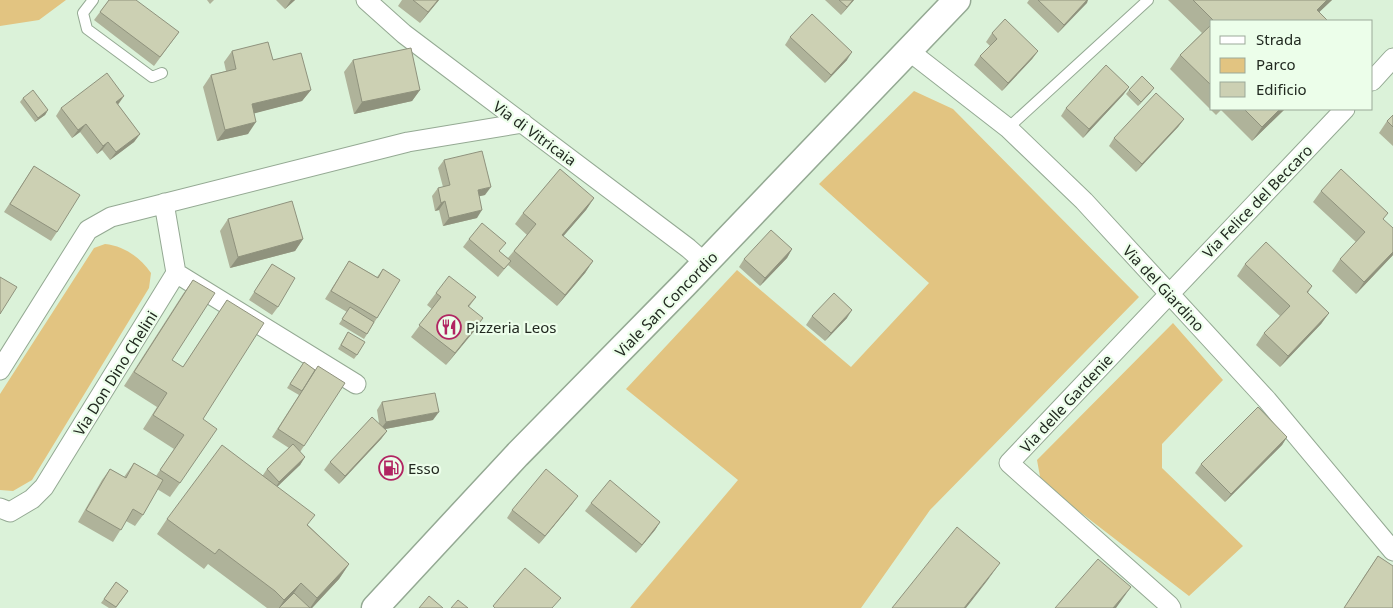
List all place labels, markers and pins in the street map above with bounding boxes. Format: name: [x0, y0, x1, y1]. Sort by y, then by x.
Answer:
restaurant icon: Pizzeria Leos: [436, 314, 462, 340]
place label: Pizzeria Leos: [466, 317, 556, 337]
fuel station icon: Esso: [378, 455, 404, 481]
place label: Esso: [408, 458, 440, 478]

